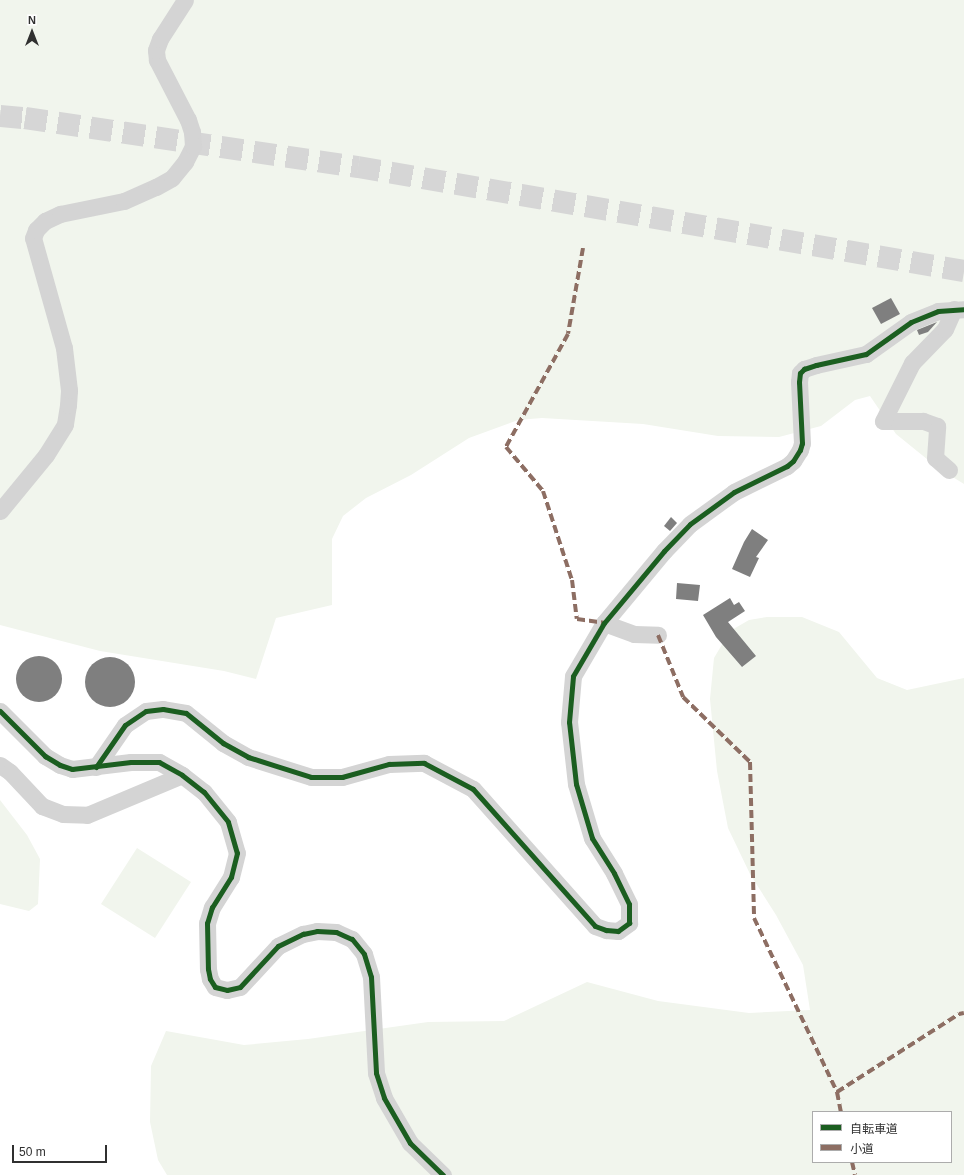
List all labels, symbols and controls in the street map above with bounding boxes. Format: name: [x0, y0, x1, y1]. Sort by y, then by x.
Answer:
north arrow: [12, 12, 52, 52]
text: N: [28, 14, 36, 26]
legend: [812, 1111, 952, 1163]
text: 自転車道: [850, 1122, 898, 1136]
scale bar: [14, 1137, 109, 1163]
text: 小道: [850, 1142, 874, 1156]
text: 50 m: [19, 1145, 46, 1159]

